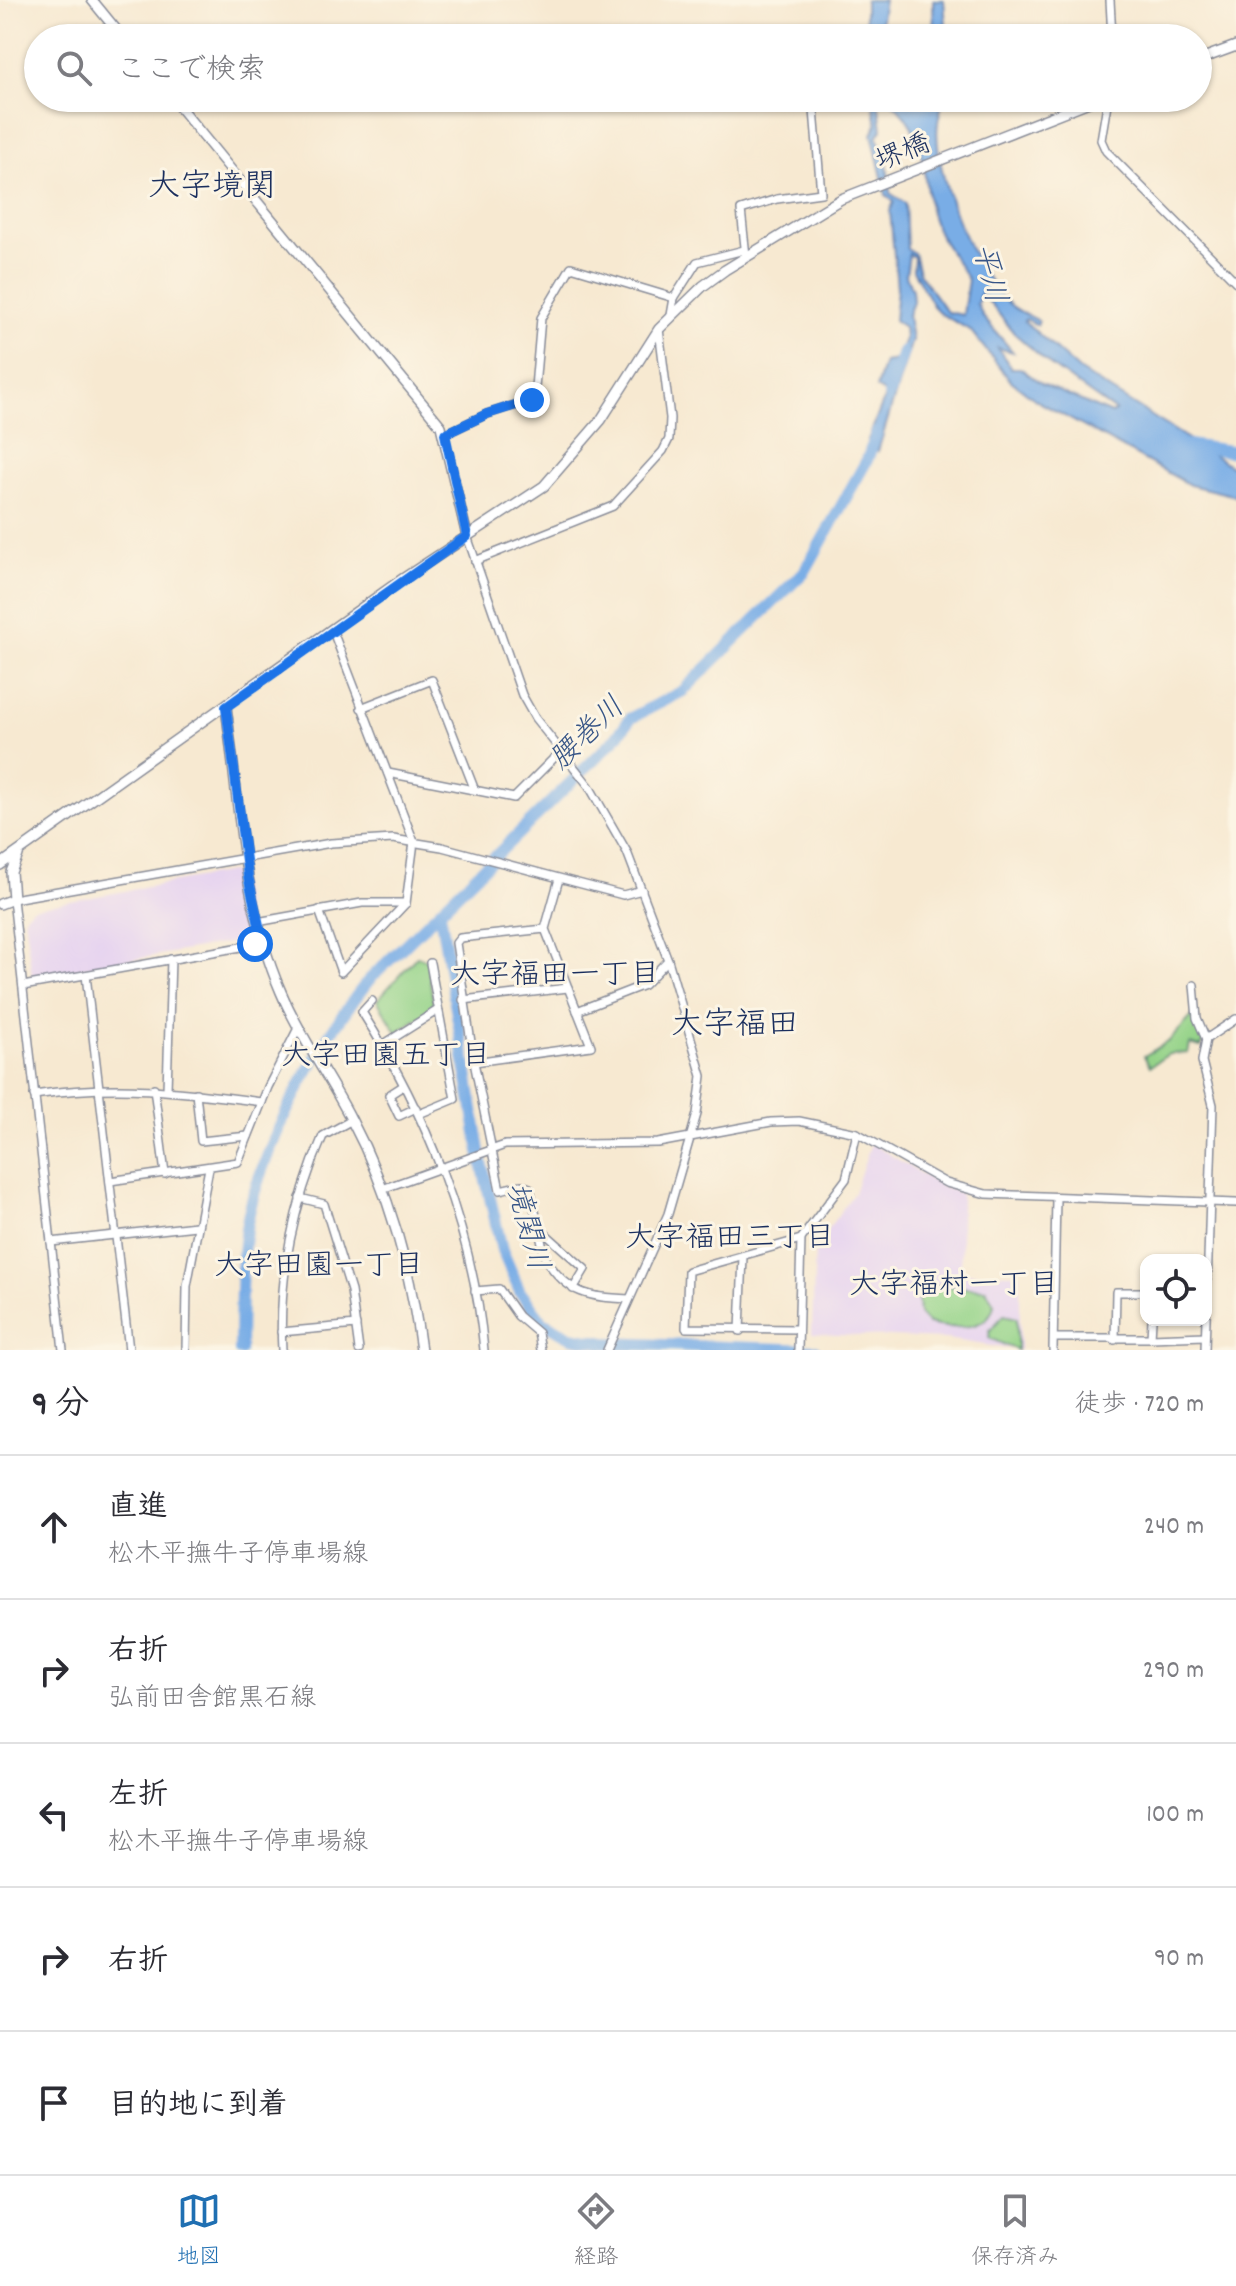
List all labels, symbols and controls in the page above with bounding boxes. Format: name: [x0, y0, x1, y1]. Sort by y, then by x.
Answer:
search box: [24, 24, 1212, 112]
icon: search: [52, 46, 96, 90]
text: ここで検索: [116, 51, 266, 94]
street label: 堺橋: [870, 126, 937, 184]
district label: 大字境関: [148, 166, 276, 212]
water label: 平川: [959, 240, 1015, 308]
route end: [514, 382, 550, 418]
water label: 腰巻川: [542, 689, 636, 782]
route start: [237, 926, 273, 962]
district label: 大字福田一丁目: [450, 956, 660, 999]
district label: 大字福田: [671, 1004, 799, 1050]
district label: 大字田園五丁目: [281, 1037, 491, 1080]
water label: 境関川: [492, 1178, 557, 1276]
district label: 大字福田三丁目: [625, 1219, 835, 1262]
district label: 大字田園一丁目: [214, 1247, 424, 1290]
map controls: [1140, 1254, 1212, 1326]
button: locate: [1140, 1254, 1212, 1326]
district label: 大字福村一丁目: [849, 1266, 1059, 1309]
text: 9 分: [32, 1382, 89, 1431]
text: 徒歩 · 720 m: [1075, 1387, 1204, 1424]
text: 直進: [108, 1488, 168, 1531]
icon: ahead: [32, 1505, 76, 1549]
text: 240 m: [1144, 1509, 1204, 1546]
text: 松木平撫牛子停車場線: [108, 1537, 368, 1574]
text: 右折: [108, 1632, 168, 1675]
icon: right: [32, 1649, 76, 1693]
text: 290 m: [1143, 1653, 1204, 1690]
text: 弘前田舎館黒石線: [108, 1681, 316, 1718]
text: 左折: [108, 1776, 168, 1819]
icon: left: [32, 1793, 76, 1837]
text: 100 m: [1146, 1797, 1204, 1834]
text: 松木平撫牛子停車場線: [108, 1825, 368, 1862]
icon: right: [32, 1937, 76, 1981]
text: 90 m: [1154, 1941, 1204, 1978]
text: 右折: [108, 1942, 168, 1985]
icon: arrive: [32, 2081, 76, 2125]
text: 目的地に到着: [108, 2086, 288, 2129]
tab: 地図: [177, 2189, 221, 2274]
tab: 経路: [574, 2189, 618, 2274]
tab: 保存済み: [971, 2189, 1059, 2274]

